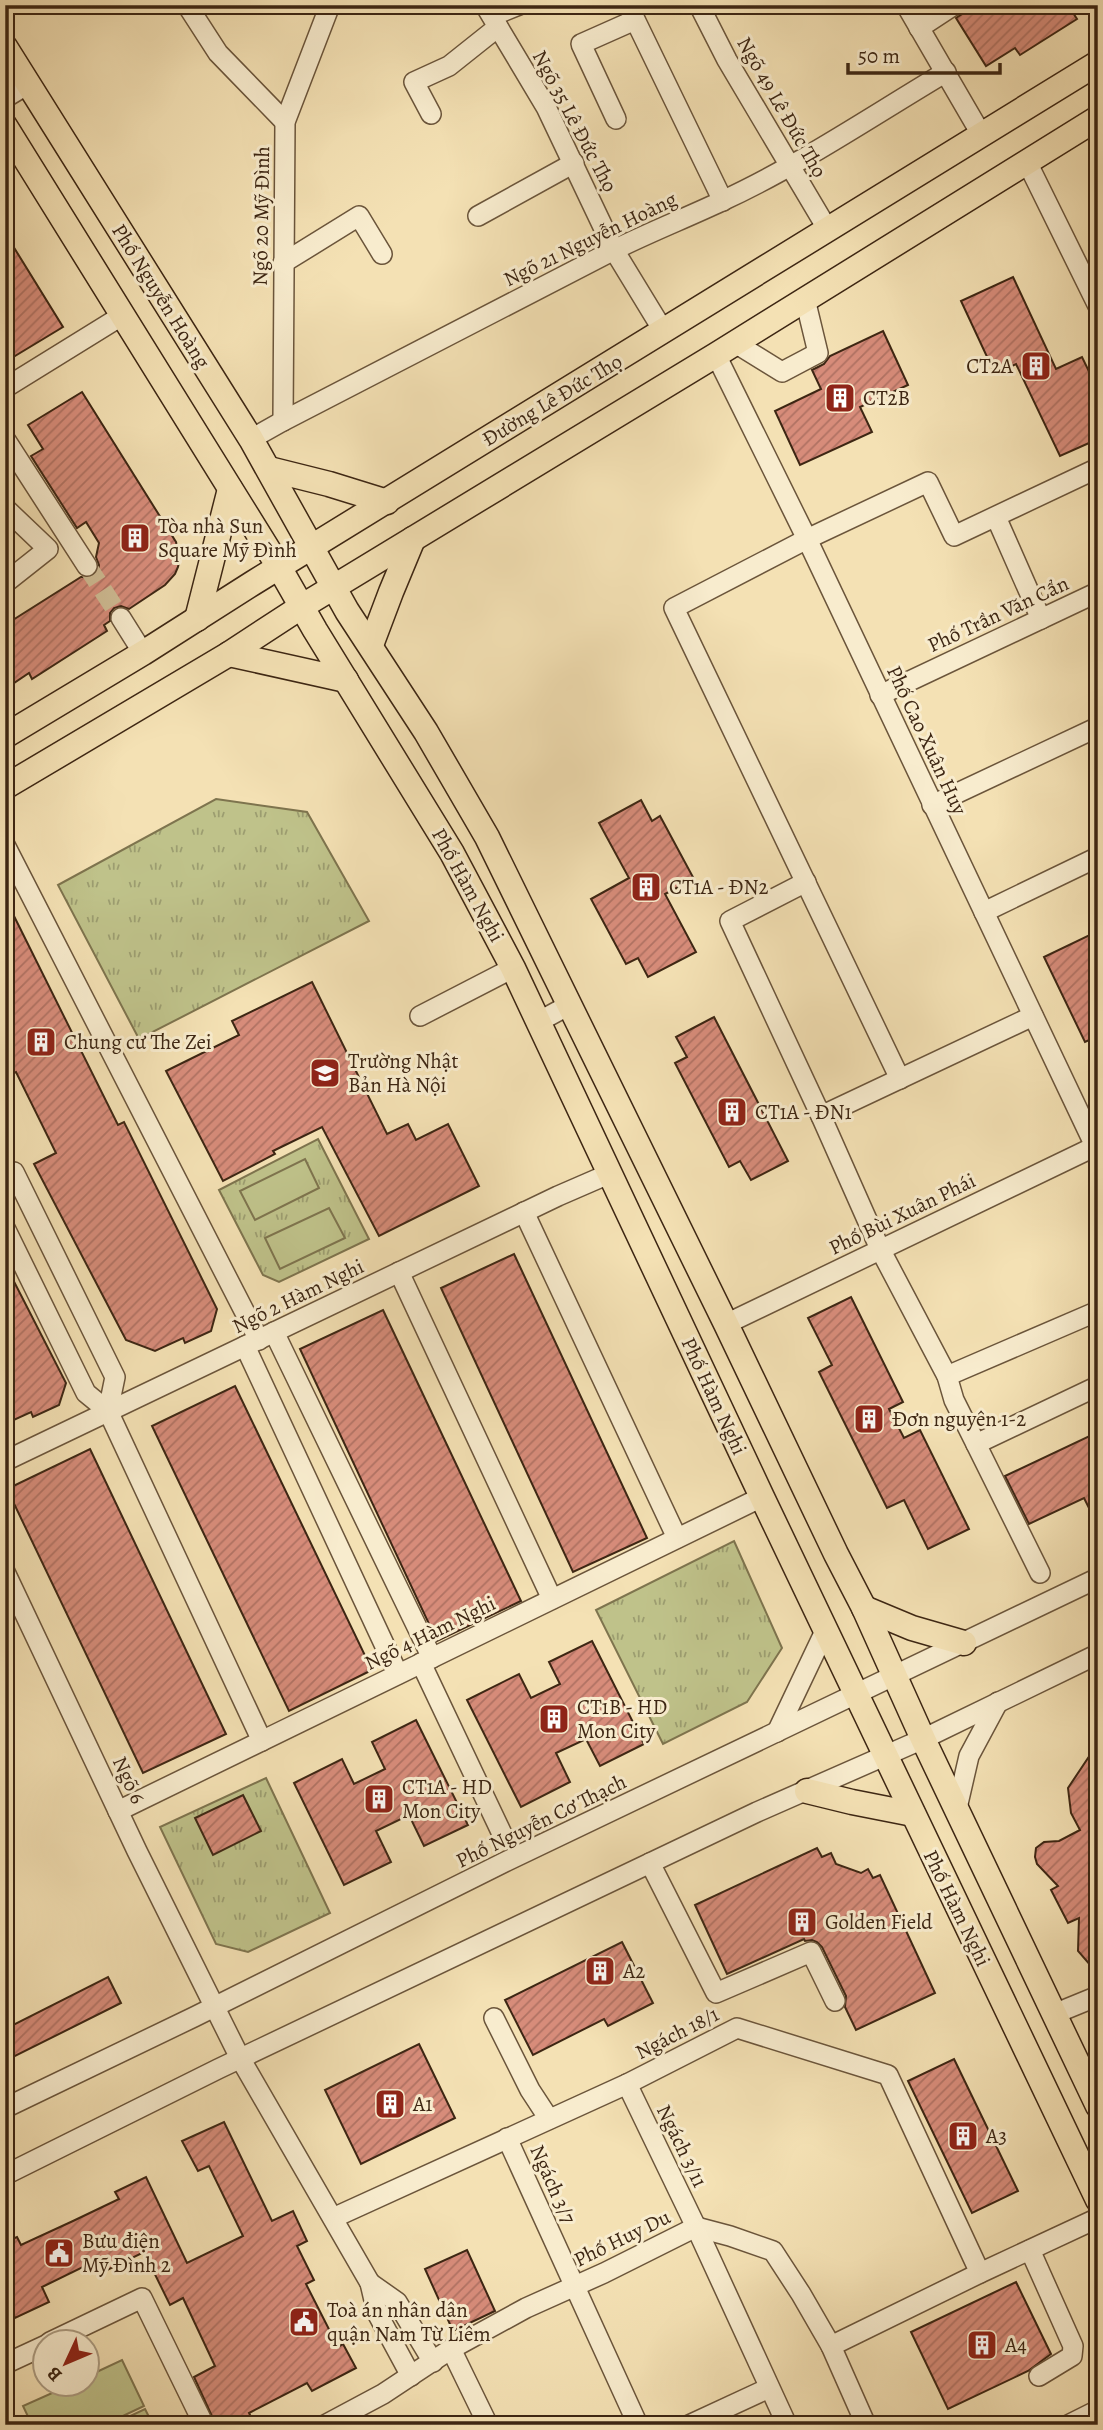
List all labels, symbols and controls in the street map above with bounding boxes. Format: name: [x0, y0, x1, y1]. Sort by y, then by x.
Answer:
street label: Ngõ 49 Lê Đức Thọ: [730, 32, 834, 182]
scale bar: [848, 32, 1000, 76]
text: 50 m: [858, 42, 900, 70]
street label: Ngõ 35 Lê Đức Thọ: [526, 45, 624, 197]
street label: Ngõ 20 Mỹ Đình: [246, 146, 276, 286]
street label: Ngõ 21 Nguyễn Hoàng: [499, 185, 682, 293]
street label: Phố Nguyễn Hoàng: [105, 218, 217, 374]
street label: Đường Lê Đức Thọ: [477, 347, 627, 453]
building icon: CT2A: [1019, 349, 1053, 383]
place label: CT2A: [966, 352, 1014, 380]
building icon: CT2B: [823, 381, 857, 415]
place label: CT2B: [863, 384, 910, 412]
place label: Tòa nhà Sun Square Mỹ Đình: [158, 512, 297, 564]
building icon: Tòa nhà Sun Square Mỹ Đình: [118, 521, 152, 555]
street label: Phố Trần Văn Cẩn: [923, 569, 1073, 659]
street label: Phố Cao Xuân Huy: [880, 661, 974, 820]
street label: Phố Hàm Nghi: [425, 823, 511, 947]
building icon: CT1A - ĐN2: [629, 870, 663, 904]
place label: CT1A - ĐN2: [669, 873, 769, 901]
building icon: Chung cư The Zei: [24, 1025, 58, 1059]
place label: Chung cư The Zei: [64, 1028, 212, 1056]
place label: Trường Nhật Bản Hà Nội: [348, 1047, 459, 1099]
school or university icon: Trường Nhật Bản Hà Nội: [308, 1056, 342, 1090]
building icon: CT1A - ĐN1: [715, 1095, 749, 1129]
place label: CT1A - ĐN1: [755, 1098, 852, 1126]
street label: Phố Bùi Xuân Phái: [824, 1166, 980, 1262]
street label: Ngõ 2 Hàm Nghi: [228, 1252, 369, 1340]
street label: Phố Hàm Nghi: [675, 1333, 753, 1459]
building icon: Đơn nguyên 1-2: [852, 1402, 886, 1436]
place label: Đơn nguyên 1-2: [892, 1405, 1026, 1433]
street label: Ngõ 4 Hàm Nghi: [360, 1589, 500, 1677]
place label: CT1B - HD Mon City: [577, 1693, 667, 1745]
building icon: CT1B - HD Mon City: [537, 1702, 571, 1736]
street label: Ngõ 6: [106, 1752, 152, 1809]
street label: Phố Nguyễn Cơ Thạch: [451, 1768, 631, 1874]
place label: CT1A - HD Mon City: [402, 1773, 492, 1825]
building icon: CT1A - HD Mon City: [362, 1782, 396, 1816]
street label: Phố Hàm Nghi: [917, 1845, 997, 1971]
building icon: Golden Field: [785, 1905, 819, 1939]
place label: Golden Field: [825, 1908, 933, 1936]
building icon: A2: [583, 1954, 617, 1988]
place label: A2: [622, 1957, 645, 1985]
street label: Ngách 18/1: [630, 2000, 724, 2066]
building icon: A1: [373, 2087, 407, 2121]
place label: A1: [412, 2090, 432, 2118]
street label: Ngách 3/11: [650, 2100, 714, 2192]
building icon: A3: [946, 2119, 980, 2153]
place label: A3: [985, 2122, 1007, 2150]
street label: Ngách 3/7: [523, 2140, 583, 2228]
street label: Phố Huy Du: [569, 2202, 676, 2273]
place label: Bưu điện Mỹ Đình 2: [82, 2227, 171, 2279]
public building icon: Bưu điện Mỹ Đình 2: [42, 2236, 76, 2270]
place label: Toà án nhân dân quận Nam Từ Liêm: [327, 2296, 491, 2348]
public building icon: Toà án nhân dân quận Nam Từ Liêm: [287, 2305, 321, 2339]
north arrow: [32, 2328, 102, 2398]
building icon: A4: [965, 2328, 999, 2362]
place label: A4: [1004, 2331, 1027, 2359]
text: B: [41, 2361, 68, 2387]

